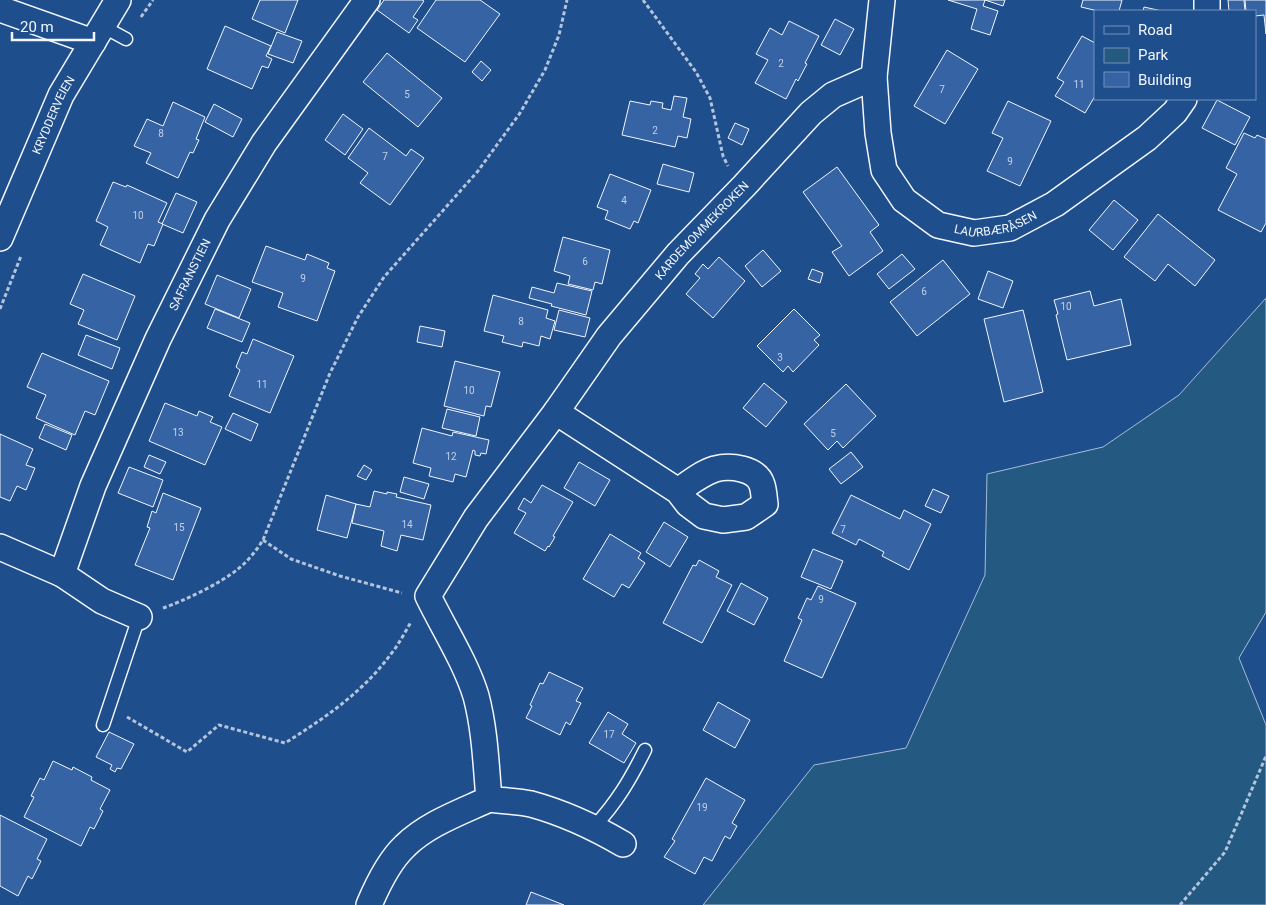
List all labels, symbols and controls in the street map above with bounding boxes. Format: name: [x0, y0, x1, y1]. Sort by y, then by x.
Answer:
scale bar: [12, 10, 95, 42]
legend: [1094, 10, 1256, 100]
text: 20 m: [20, 18, 54, 36]
text: Road: [1138, 21, 1172, 39]
text: Park: [1138, 46, 1169, 64]
house number: 2: [778, 58, 784, 69]
text: Building: [1138, 71, 1192, 89]
street label: KRYDDERVEIEN: [29, 73, 78, 157]
house number: 11: [1073, 79, 1085, 90]
house number: 7: [939, 84, 945, 95]
house number: 5: [404, 89, 410, 100]
house number: 2: [652, 125, 658, 136]
house number: 8: [158, 128, 164, 139]
house number: 7: [382, 151, 388, 162]
house number: 9: [1007, 156, 1013, 167]
street label: KARDEMOMMEKROKEN: [652, 178, 752, 283]
house number: 4: [621, 195, 627, 206]
street label: LAURBÆRÅSEN: [953, 208, 1039, 240]
house number: 10: [132, 210, 144, 221]
street label: SAFRANSTIEN: [166, 236, 214, 313]
house number: 6: [582, 256, 588, 267]
house number: 9: [300, 273, 306, 284]
house number: 6: [921, 286, 927, 297]
house number: 10: [1060, 301, 1072, 312]
house number: 8: [518, 316, 524, 327]
house number: 3: [777, 352, 783, 363]
house number: 11: [256, 379, 268, 390]
house number: 10: [463, 385, 475, 396]
house number: 13: [172, 427, 184, 438]
house number: 5: [830, 428, 836, 439]
house number: 12: [445, 451, 457, 462]
house number: 14: [401, 519, 413, 530]
house number: 15: [173, 522, 185, 533]
house number: 7: [840, 524, 846, 535]
house number: 9: [818, 594, 824, 605]
house number: 17: [603, 729, 615, 740]
house number: 19: [696, 802, 708, 813]

